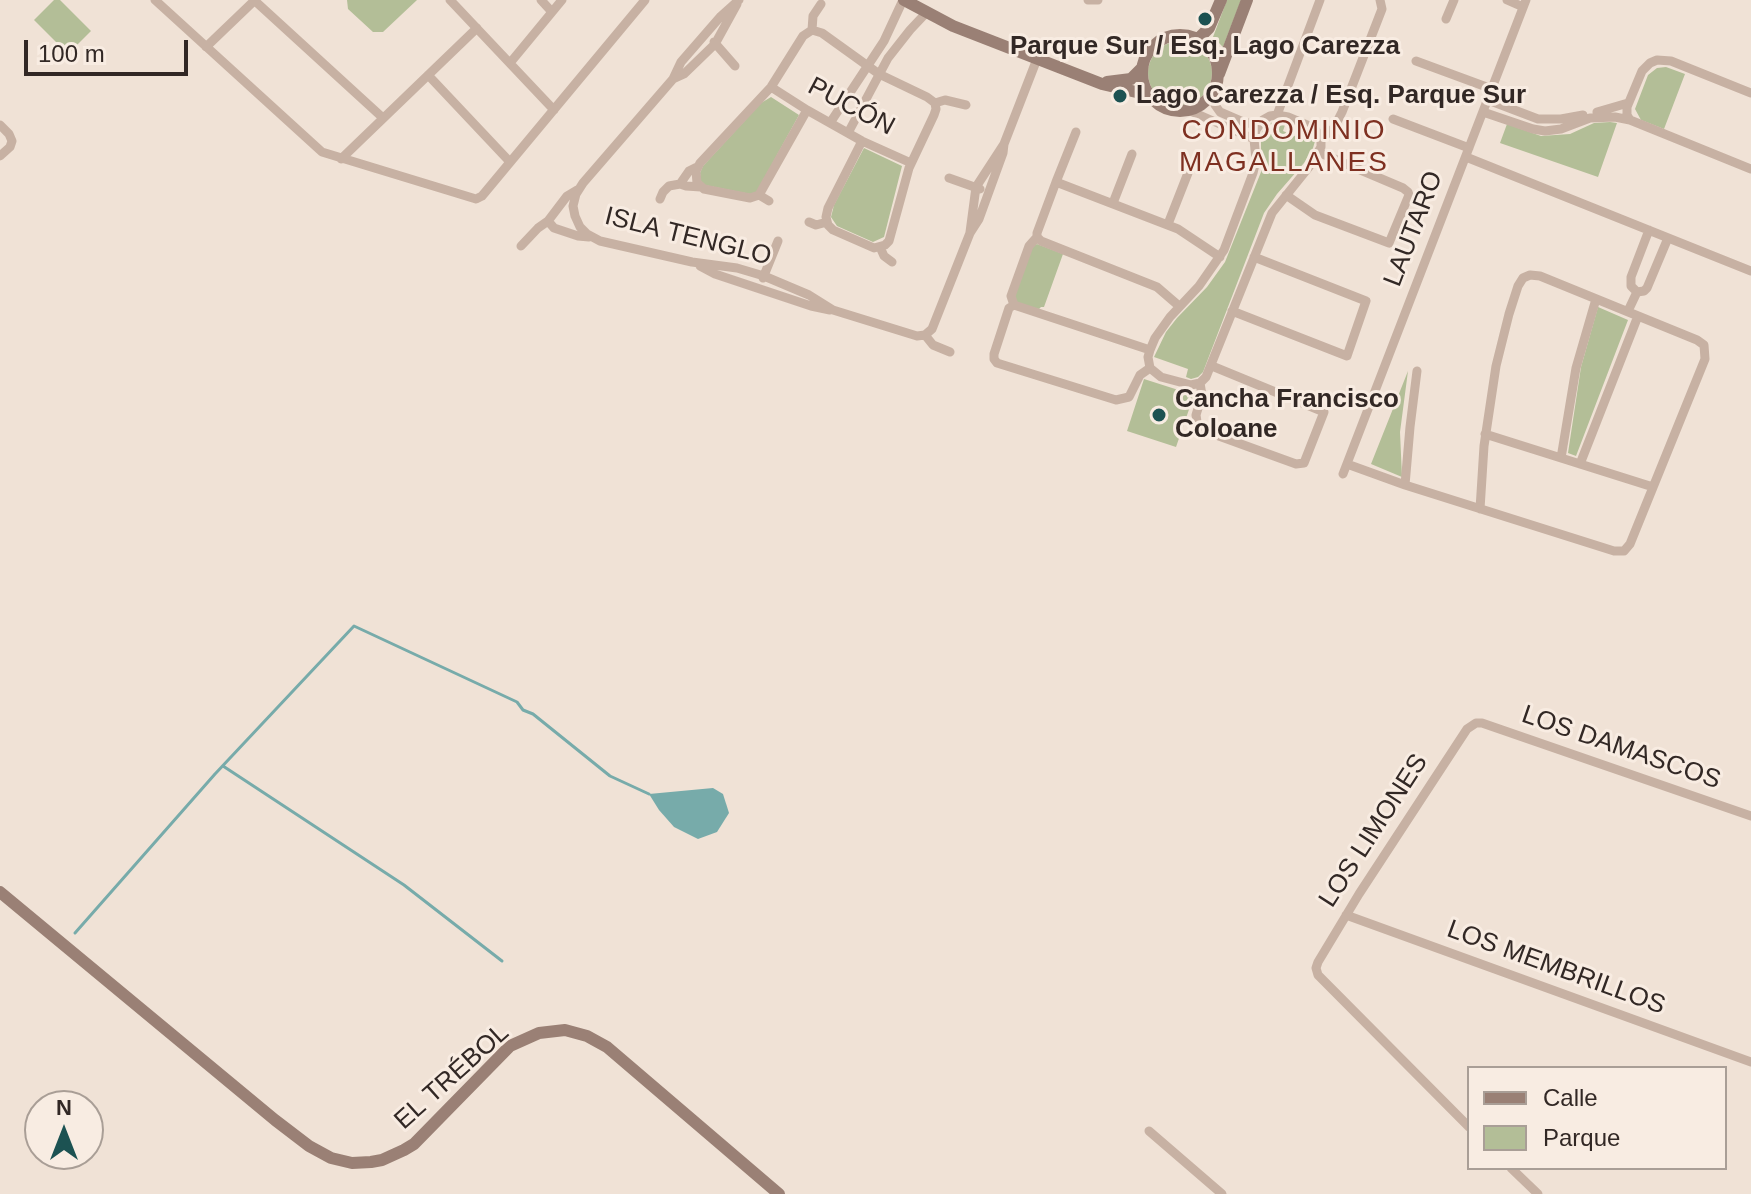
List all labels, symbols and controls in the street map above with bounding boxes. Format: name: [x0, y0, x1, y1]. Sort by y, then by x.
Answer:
marker: Parque Sur / Esq. Lago Carezza: [1196, 10, 1214, 28]
scale bar: [28, 24, 192, 74]
place label: Parque Sur / Esq. Lago Carezza: [1010, 31, 1400, 63]
text: 100 m: [38, 40, 105, 67]
street label: PUCÓN: [802, 71, 900, 143]
place label: Lago Carezza / Esq. Parque Sur: [1136, 80, 1526, 112]
marker: Lago Carezza / Esq. Parque Sur: [1111, 87, 1129, 105]
district label: CONDOMINIO MAGALLANES: [1179, 114, 1389, 180]
street label: LAUTARO: [1378, 167, 1450, 291]
street label: ISLA TENGLO: [602, 201, 774, 273]
place label: Cancha Francisco Coloane: [1175, 384, 1399, 446]
marker: Cancha Francisco Coloane: [1150, 406, 1168, 424]
street label: LOS DAMASCOS: [1518, 699, 1724, 797]
street label: LOS LIMONES: [1313, 749, 1435, 913]
street label: LOS MEMBRILLOS: [1443, 914, 1669, 1022]
street label: EL TRÉBOL: [388, 1018, 516, 1136]
legend: [1467, 1066, 1727, 1170]
text: Calle: [1543, 1084, 1598, 1111]
north arrow: [24, 1090, 104, 1170]
text: N: [56, 1095, 72, 1120]
text: Parque: [1543, 1124, 1620, 1151]

